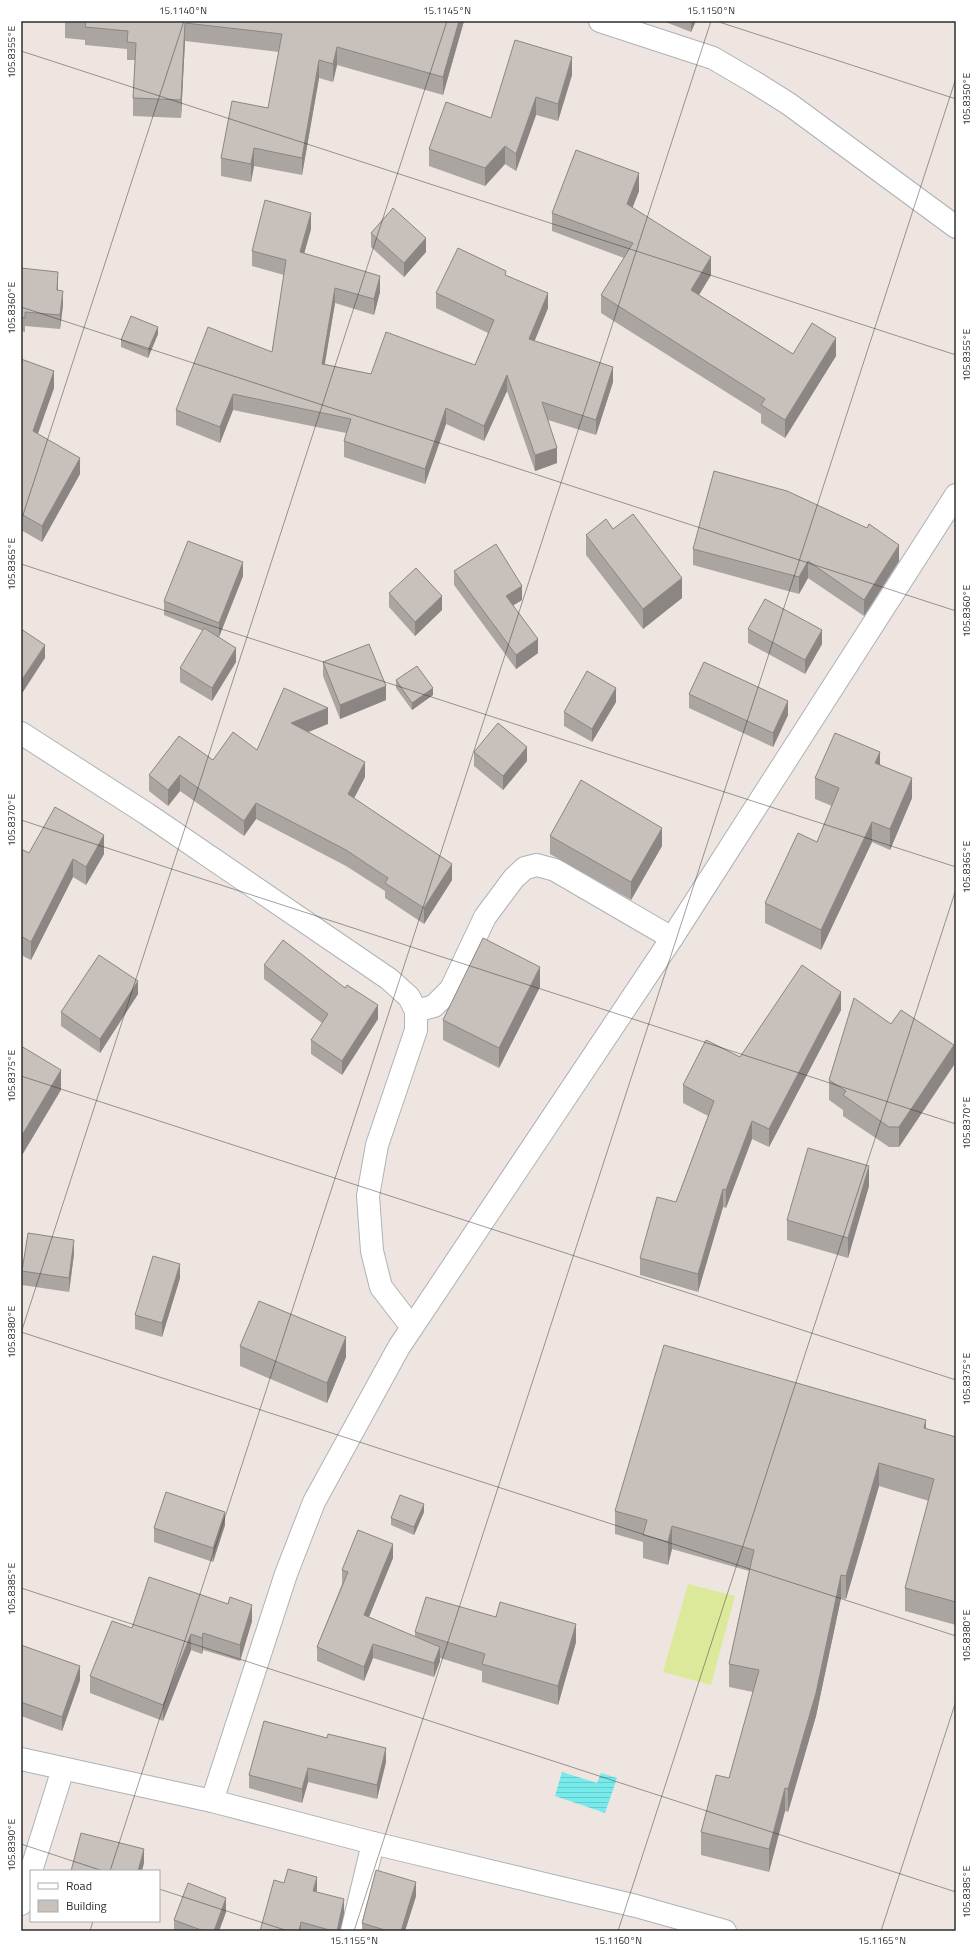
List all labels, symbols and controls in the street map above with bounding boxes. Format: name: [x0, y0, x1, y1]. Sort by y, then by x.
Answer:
text: 15.1140°N: [159, 3, 207, 18]
text: 15.1145°N: [423, 3, 471, 18]
text: 15.1150°N: [687, 3, 735, 18]
text: 105.8355°E: [4, 25, 19, 78]
text: 105.8350°E: [959, 72, 974, 125]
text: 105.8360°E: [4, 281, 19, 334]
text: 105.8355°E: [959, 328, 974, 381]
text: 105.8365°E: [4, 537, 19, 590]
text: 105.8360°E: [959, 584, 974, 637]
text: 105.8370°E: [4, 793, 19, 846]
text: 105.8365°E: [959, 840, 974, 893]
text: 105.8375°E: [4, 1049, 19, 1102]
text: 105.8370°E: [959, 1096, 974, 1149]
text: 105.8380°E: [4, 1305, 19, 1358]
text: 105.8375°E: [959, 1352, 974, 1405]
text: 105.8385°E: [4, 1562, 19, 1615]
text: 105.8380°E: [959, 1609, 974, 1662]
text: 105.8390°E: [4, 1818, 19, 1871]
text: 105.8385°E: [959, 1865, 974, 1918]
legend: [30, 1870, 160, 1922]
text: Road: [66, 1876, 92, 1895]
text: Building: [66, 1896, 107, 1915]
text: 15.1155°N: [330, 1933, 378, 1948]
text: 15.1160°N: [594, 1933, 642, 1948]
text: 15.1165°N: [858, 1933, 906, 1948]

